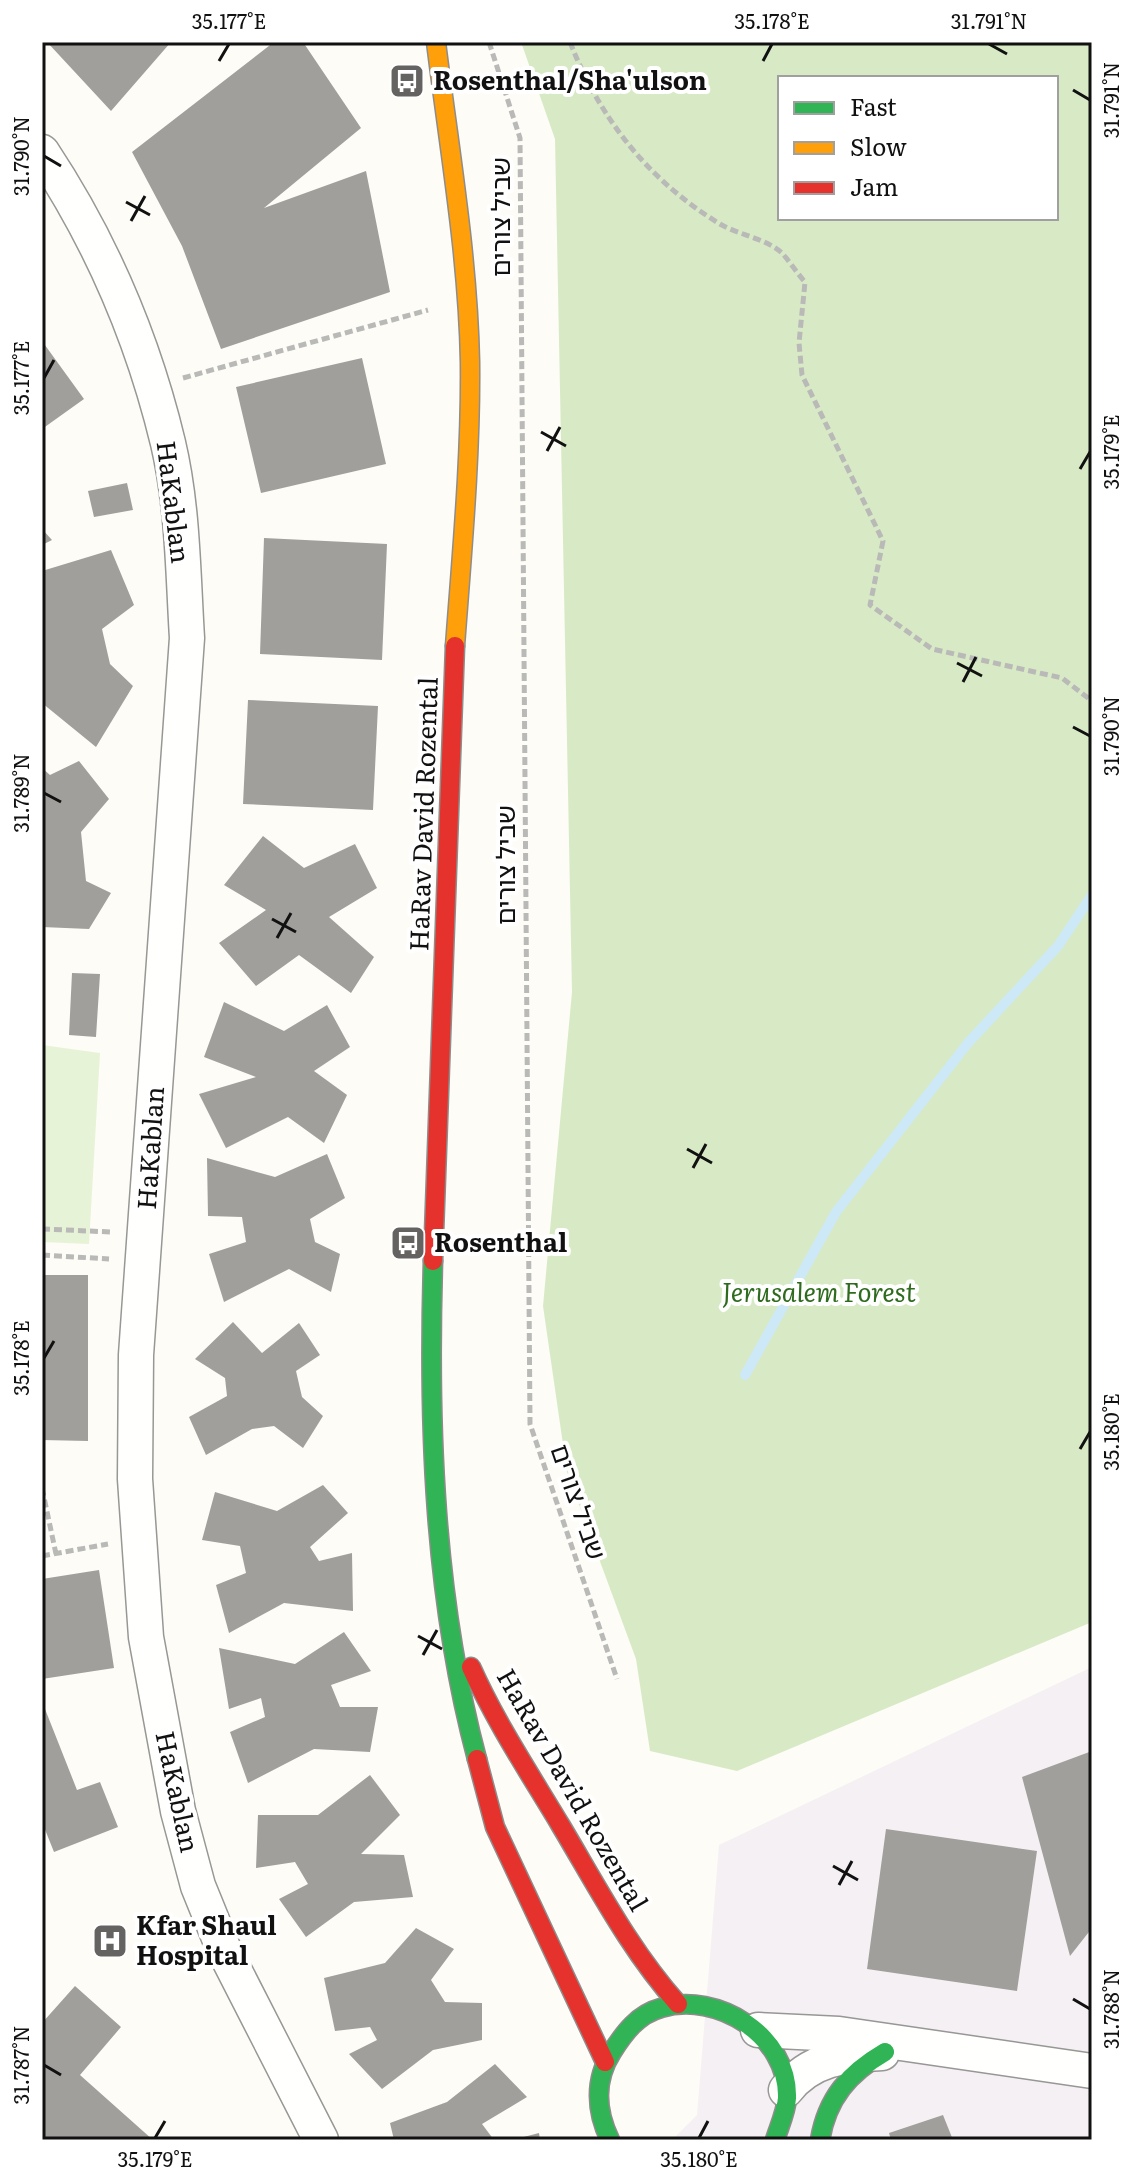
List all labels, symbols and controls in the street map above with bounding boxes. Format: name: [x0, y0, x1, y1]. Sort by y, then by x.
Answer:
text: 35.177°E: [192, 5, 266, 35]
text: 35.178°E: [734, 5, 810, 35]
text: 31.791°N: [951, 5, 1027, 35]
place label: Rosenthal/Sha'ulson: [433, 59, 707, 98]
bus stop icon: Rosenthal/Sha'ulson: [388, 62, 426, 100]
text: 31.791°N: [1095, 62, 1125, 138]
legend: [778, 76, 1058, 220]
text: Fast: [850, 88, 897, 123]
text: 31.790°N: [5, 116, 35, 196]
text: Slow: [850, 128, 907, 163]
street label: שביל צורים: [479, 157, 518, 277]
text: Jam: [850, 168, 898, 203]
text: 35.177°E: [5, 341, 35, 415]
text: 35.179°E: [1095, 414, 1125, 490]
street label: HaKablan: [149, 438, 202, 565]
street label: HaRav David Rozental: [397, 676, 446, 952]
text: 31.790°N: [1095, 696, 1125, 776]
text: 31.789°N: [5, 753, 35, 833]
street label: שביל צורים: [484, 805, 523, 925]
street label: HaKablan: [125, 1085, 172, 1211]
place label: Rosenthal: [434, 1221, 567, 1260]
bus stop icon: Rosenthal: [389, 1224, 427, 1262]
park label: Jerusalem Forest: [722, 1271, 917, 1310]
text: 35.178°E: [5, 1320, 35, 1396]
text: 35.180°E: [1095, 1393, 1125, 1471]
street label: שביל צורים: [542, 1438, 618, 1564]
street label: HaRav David Rozental: [489, 1660, 660, 1918]
street label: HaKablan: [148, 1727, 211, 1856]
place label: Kfar Shaul Hospital: [136, 1904, 277, 1973]
hospital icon: Kfar Shaul Hospital: [91, 1922, 129, 1960]
text: 31.788°N: [1095, 1969, 1125, 2049]
text: 31.787°N: [5, 2026, 35, 2104]
text: 35.179°E: [117, 2143, 193, 2173]
text: 35.180°E: [660, 2143, 738, 2173]

